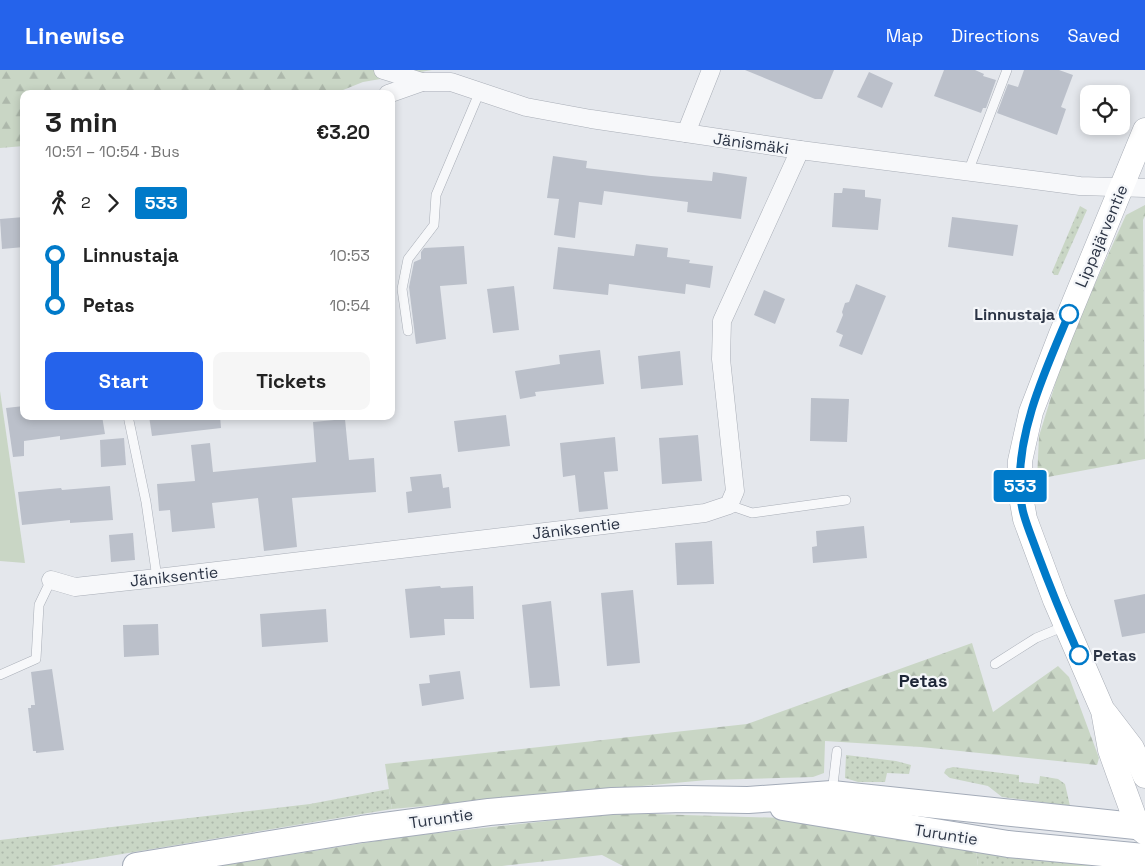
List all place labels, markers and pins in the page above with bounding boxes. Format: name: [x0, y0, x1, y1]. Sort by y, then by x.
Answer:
place label: Linnustaja: [974, 304, 1055, 325]
marker: Linnustaja: [1059, 304, 1079, 324]
marker: Petas: [1069, 645, 1089, 665]
place label: Petas: [1093, 645, 1136, 666]

